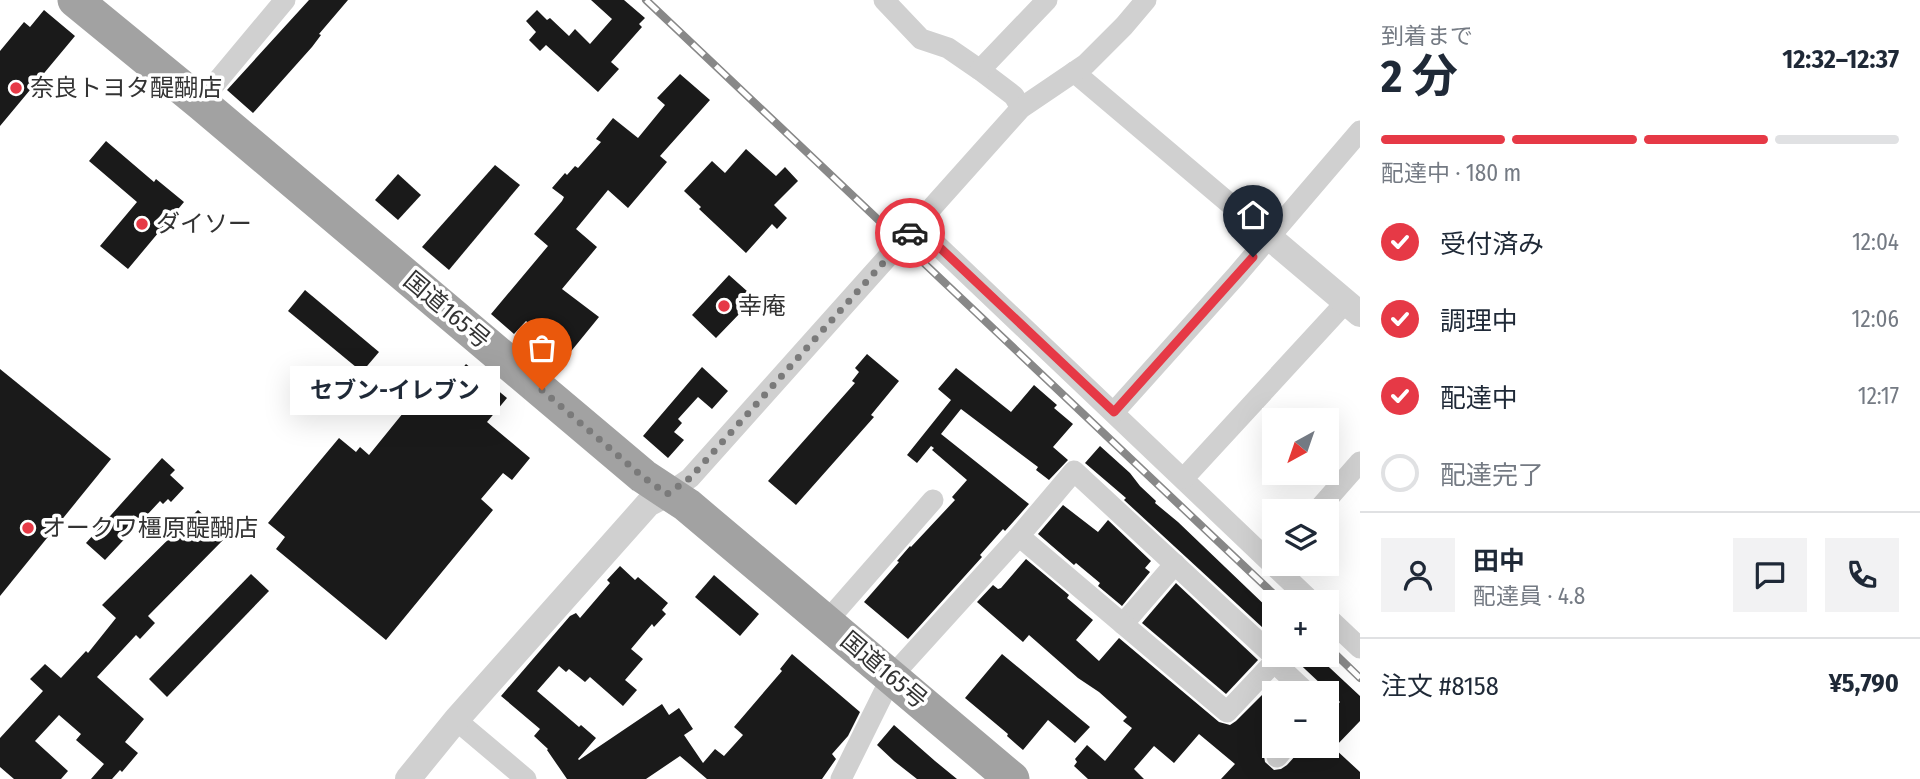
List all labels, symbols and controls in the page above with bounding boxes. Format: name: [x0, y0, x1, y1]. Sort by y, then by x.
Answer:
text: 到着まで: [1381, 22, 1473, 50]
text: 12:32–12:37: [1782, 44, 1899, 75]
text: 2 分: [1381, 49, 1458, 104]
place label: 奈良トヨタ醍醐店: [30, 74, 222, 102]
marker: 奈良トヨタ醍醐店: [8, 80, 24, 96]
text: 配達中 · 180 m: [1381, 159, 1521, 187]
pin: [1223, 185, 1283, 257]
icon: home: [1234, 196, 1272, 234]
courier: [875, 198, 945, 268]
place label: ダイソー: [156, 210, 252, 238]
icon: car: [891, 214, 929, 252]
marker: ダイソー: [134, 216, 150, 232]
icon: check: [1381, 223, 1419, 261]
text: 12:04: [1852, 228, 1899, 256]
text: 受付済み: [1440, 229, 1544, 260]
street label: 国道165号: [398, 266, 496, 354]
place label: 幸庵: [738, 292, 786, 320]
marker: 幸庵: [716, 298, 732, 314]
icon: check: [1381, 300, 1419, 338]
text: 12:06: [1852, 305, 1899, 333]
text: 調理中: [1440, 306, 1518, 337]
pin: [512, 318, 572, 390]
icon: bag: [523, 329, 561, 367]
callout: セブン-イレブン: [290, 366, 500, 414]
text: セブン-イレブン: [310, 376, 480, 404]
icon: check: [1381, 377, 1419, 415]
text: 12:17: [1858, 382, 1899, 410]
text: 配達中: [1440, 383, 1518, 414]
north arrow: [1262, 408, 1339, 485]
map controls: [1262, 408, 1339, 758]
text: 配達完了: [1440, 460, 1544, 491]
button: layers: [1262, 499, 1339, 576]
place label: オークワ橿原醍醐店: [42, 514, 258, 542]
marker: オークワ橿原醍醐店: [20, 520, 36, 536]
button: person: [1381, 538, 1455, 612]
button: chat: [1733, 538, 1807, 612]
button: phone: [1825, 538, 1899, 612]
text: 田中: [1473, 546, 1525, 577]
text: 配達員 · 4.8: [1473, 582, 1585, 610]
button: +: [1262, 590, 1339, 667]
street label: 国道165号: [835, 626, 933, 714]
text: ¥5,790: [1829, 668, 1899, 699]
text: 注文 #8158: [1381, 671, 1499, 702]
button: −: [1262, 681, 1339, 758]

